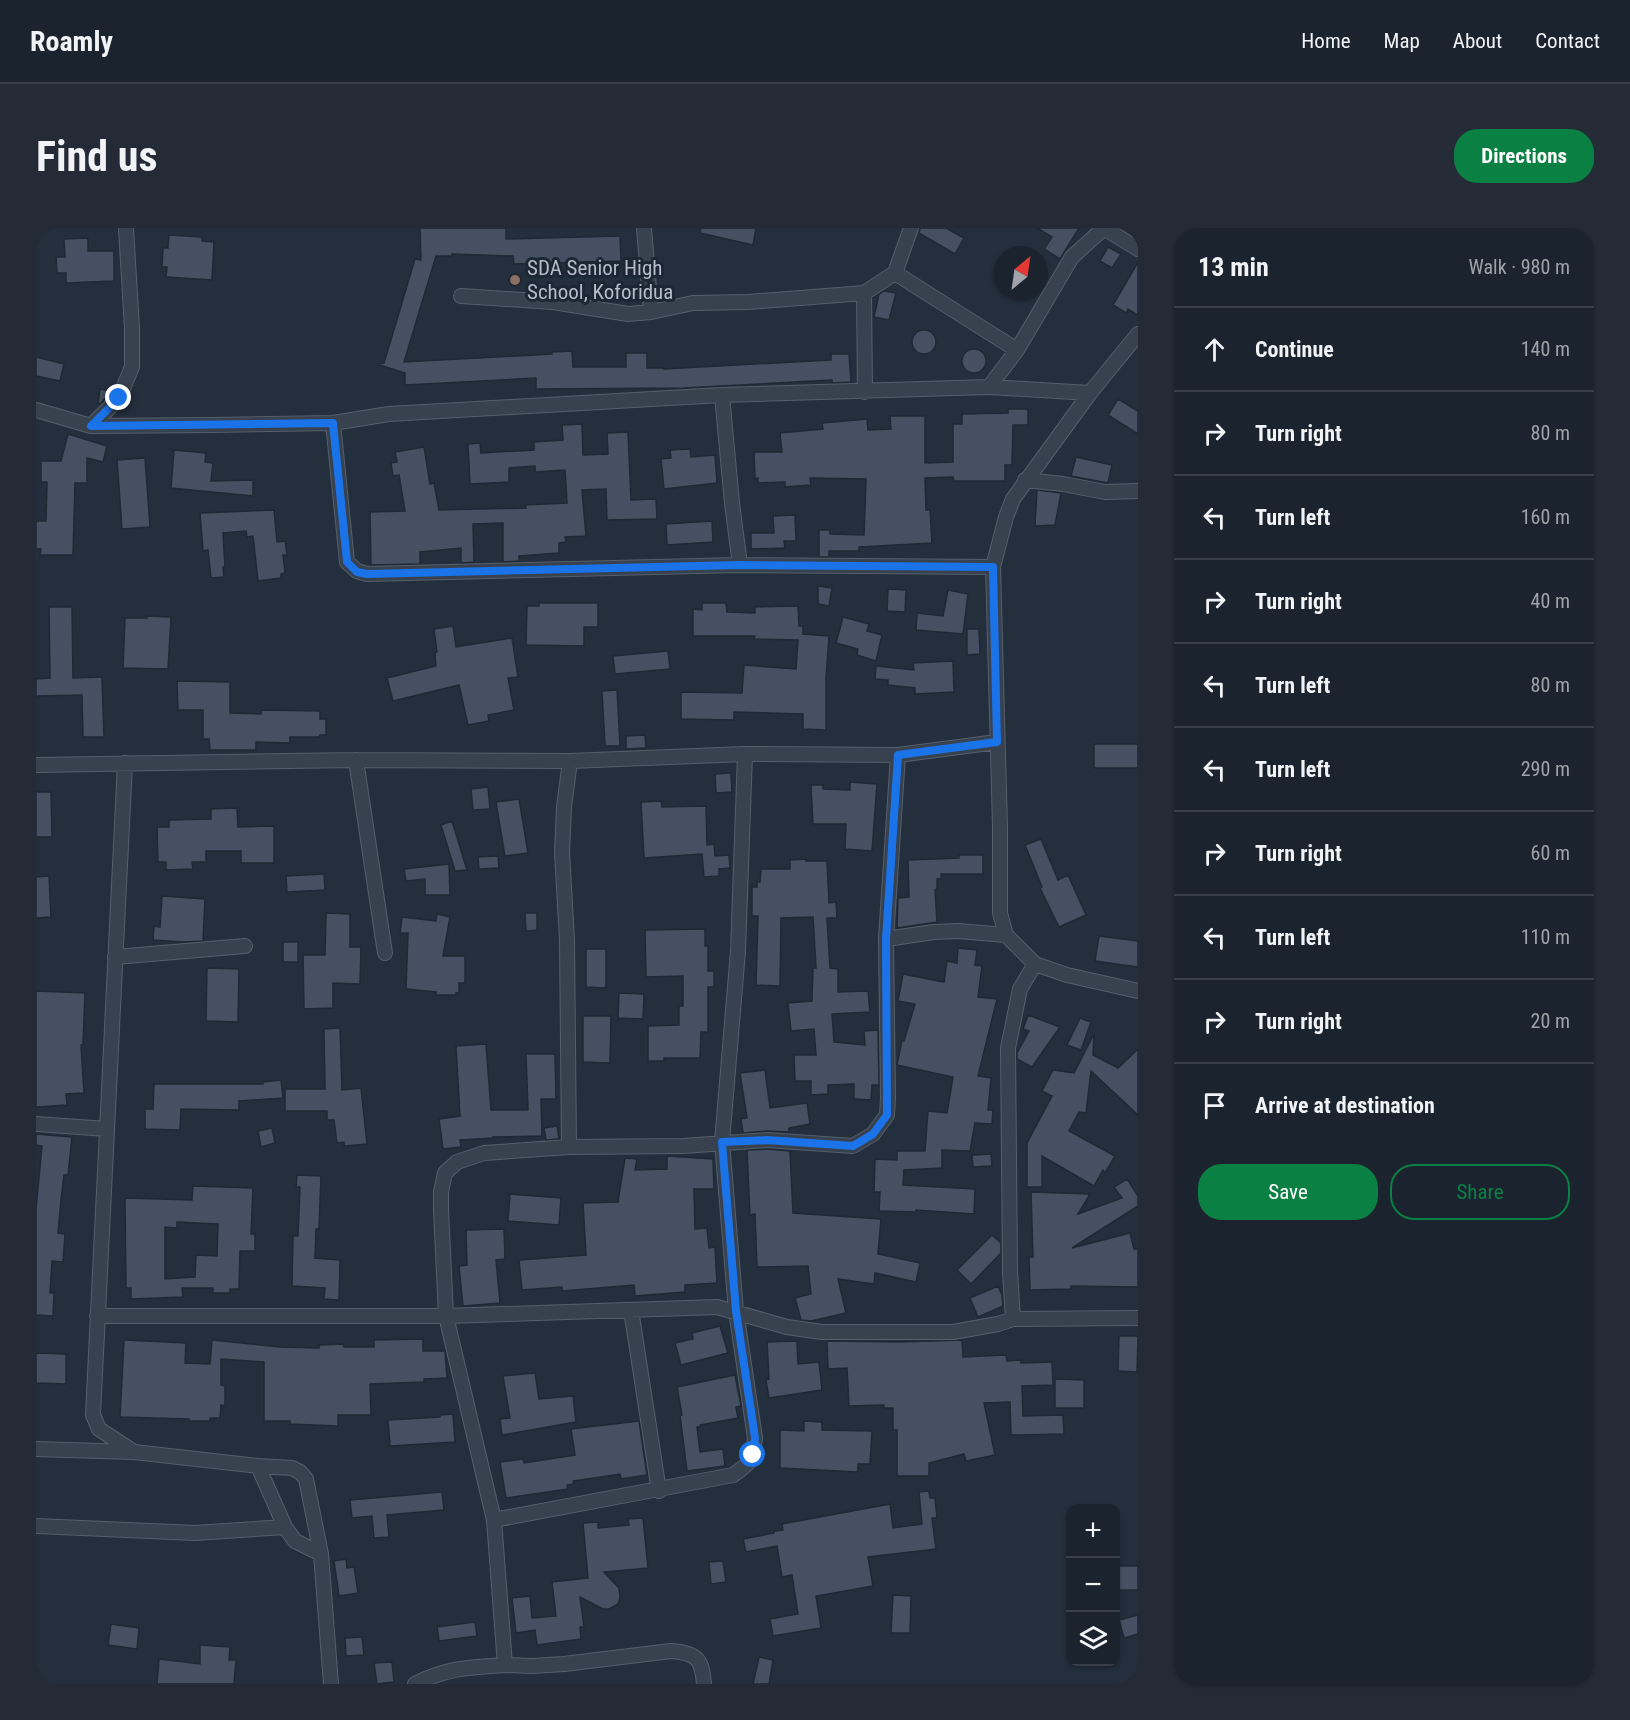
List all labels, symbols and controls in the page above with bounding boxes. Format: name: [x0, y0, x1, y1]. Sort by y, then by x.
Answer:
text: Roamly: [30, 25, 113, 58]
text: Home: [1301, 29, 1351, 53]
text: Map: [1384, 29, 1420, 53]
text: About: [1453, 29, 1502, 53]
text: Contact: [1535, 29, 1600, 53]
button: Directions: [1454, 129, 1594, 183]
text: Find us: [36, 132, 157, 181]
north arrow: [994, 246, 1048, 300]
text: 13 min: [1198, 252, 1269, 282]
text: Walk · 980 m: [1469, 255, 1570, 279]
place label: SDA Senior High School, Koforidua: [527, 256, 673, 304]
marker: SDA Senior High School, Koforidua: [508, 273, 522, 287]
icon: ahead: [1198, 333, 1231, 366]
text: Continue: [1255, 337, 1334, 362]
text: 140 m: [1521, 337, 1570, 361]
route end: [105, 384, 131, 410]
icon: right: [1198, 417, 1231, 450]
text: Turn right: [1255, 421, 1342, 446]
text: 80 m: [1531, 421, 1570, 445]
icon: left: [1198, 501, 1231, 534]
text: Turn left: [1255, 505, 1330, 530]
text: 160 m: [1521, 505, 1570, 529]
icon: right: [1198, 585, 1231, 618]
text: Turn right: [1255, 589, 1342, 614]
text: 40 m: [1531, 589, 1570, 613]
icon: left: [1198, 669, 1231, 702]
text: Turn left: [1255, 673, 1330, 698]
text: 80 m: [1531, 673, 1570, 697]
icon: left: [1198, 753, 1231, 786]
text: Turn left: [1255, 757, 1330, 782]
text: 290 m: [1521, 757, 1570, 781]
icon: right: [1198, 837, 1231, 870]
text: Turn right: [1255, 841, 1342, 866]
text: 60 m: [1531, 841, 1570, 865]
icon: left: [1198, 921, 1231, 954]
text: Turn left: [1255, 925, 1330, 950]
text: 110 m: [1521, 925, 1570, 949]
icon: right: [1198, 1005, 1231, 1038]
text: Turn right: [1255, 1009, 1342, 1034]
text: 20 m: [1531, 1009, 1570, 1033]
icon: arrive: [1198, 1089, 1231, 1122]
text: Arrive at destination: [1255, 1093, 1435, 1118]
button: Save: [1198, 1164, 1378, 1220]
button: Share: [1390, 1164, 1570, 1220]
route start: [739, 1441, 765, 1467]
map controls: [1066, 1504, 1120, 1666]
button: +: [1066, 1504, 1120, 1558]
button: −: [1066, 1558, 1120, 1612]
button: layers: [1066, 1612, 1120, 1666]

